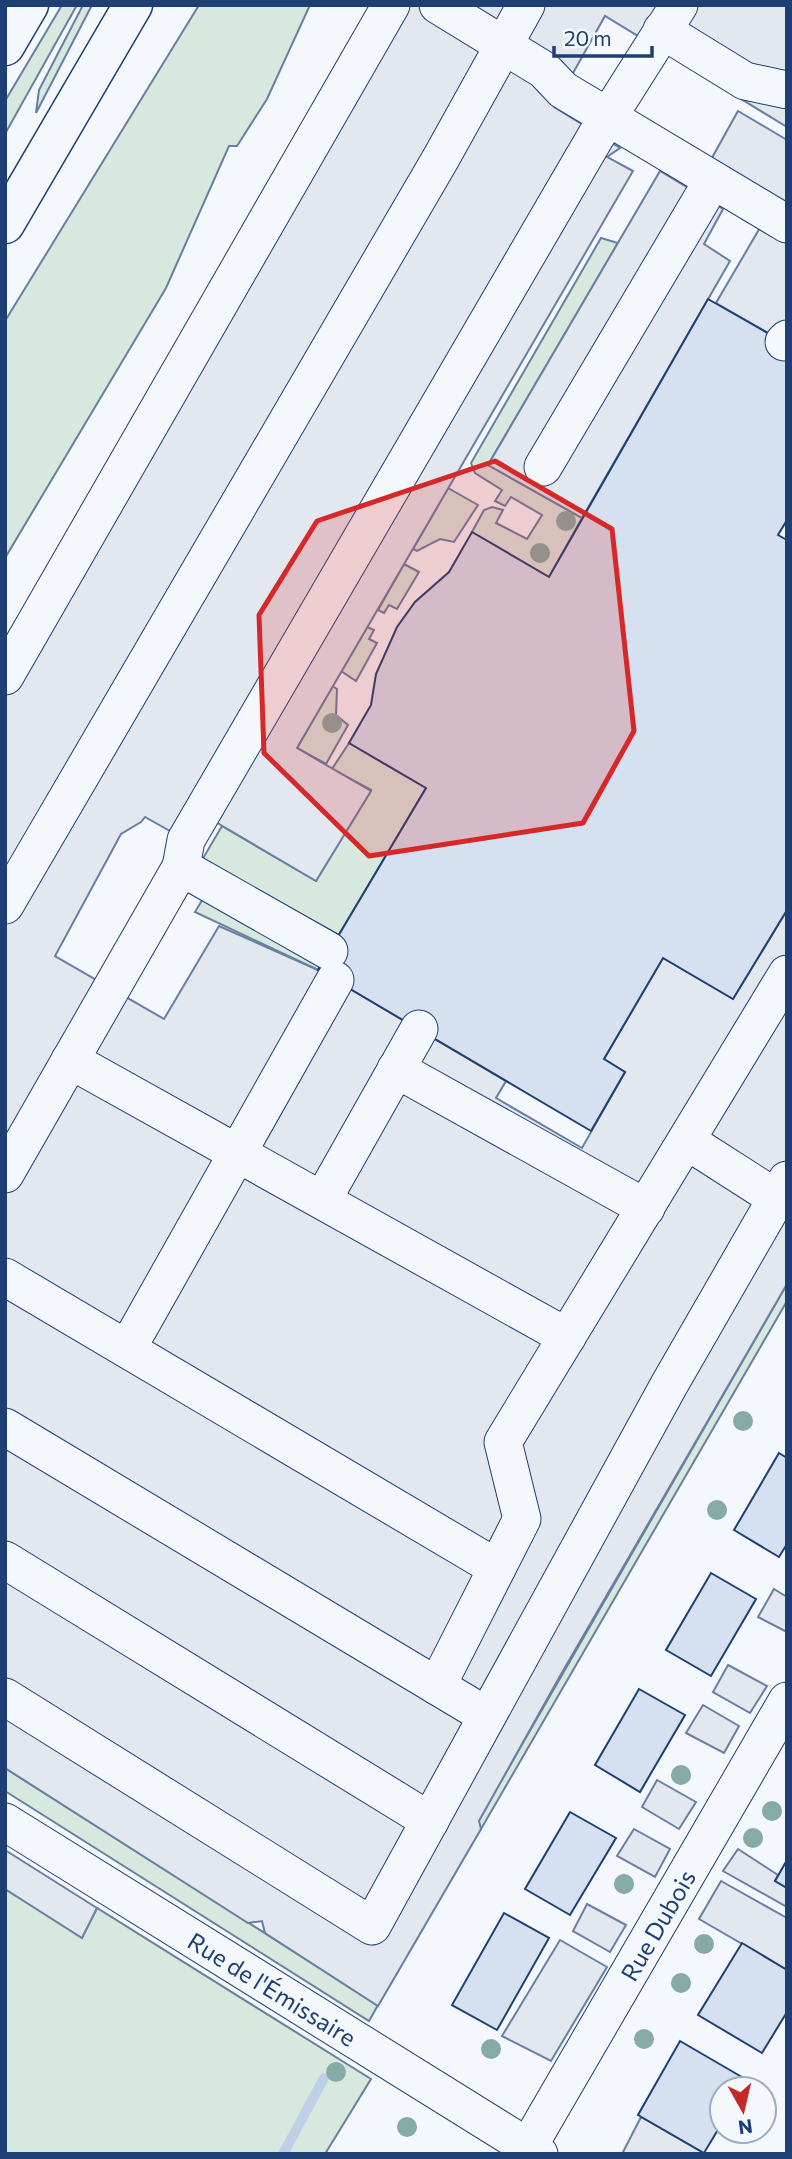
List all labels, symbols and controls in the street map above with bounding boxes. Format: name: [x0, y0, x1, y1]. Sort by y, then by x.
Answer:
scale bar: [554, 14, 652, 58]
text: 20 m: [564, 25, 612, 50]
street label: Rue Dubois: [614, 1864, 701, 1985]
street label: Rue de l'Émissaire: [183, 1925, 362, 2051]
north arrow: [708, 2075, 778, 2145]
text: N: [737, 2115, 754, 2140]

